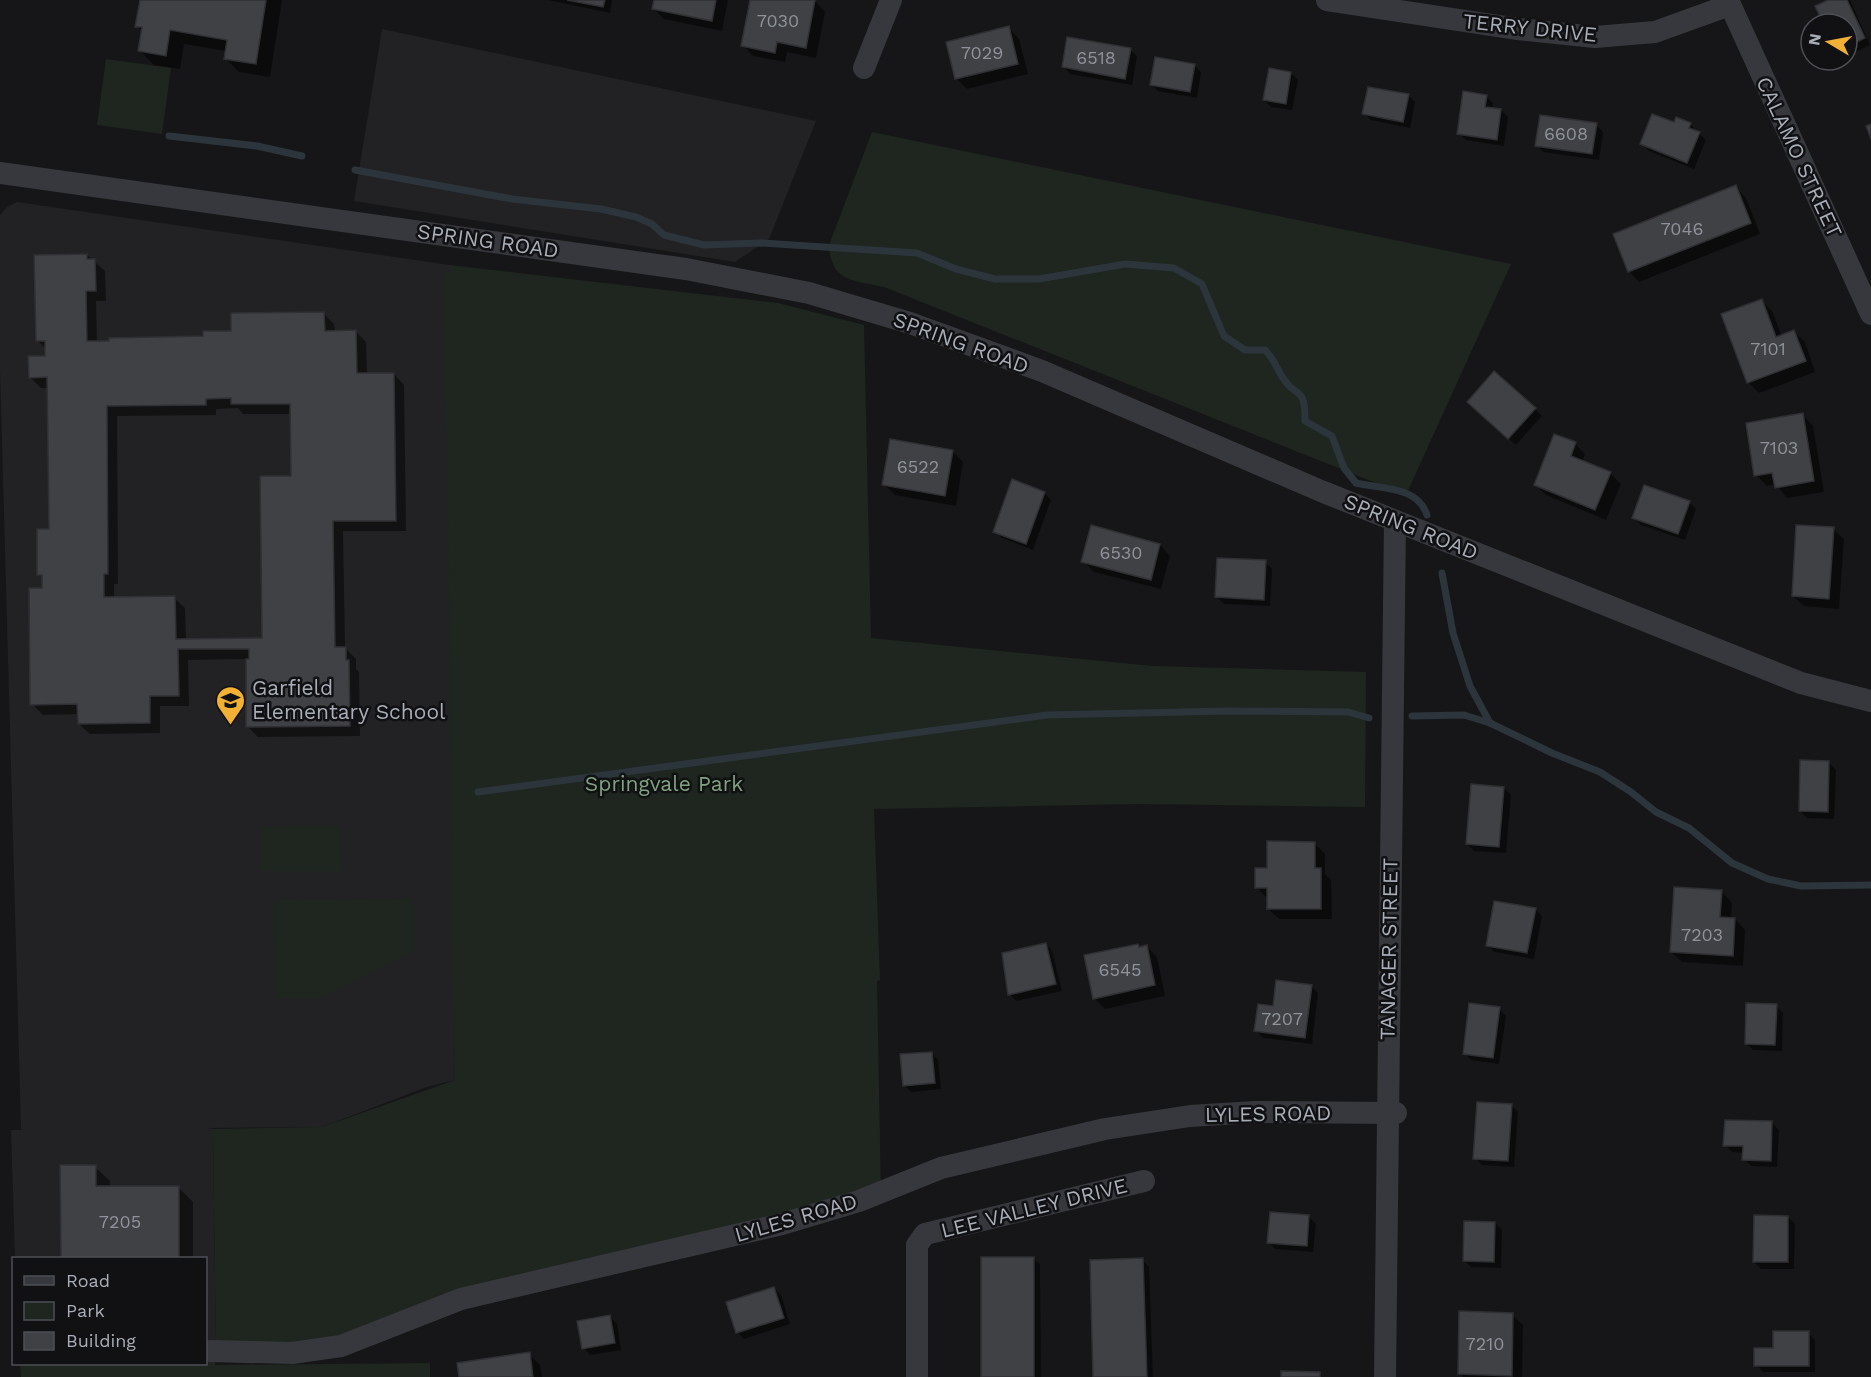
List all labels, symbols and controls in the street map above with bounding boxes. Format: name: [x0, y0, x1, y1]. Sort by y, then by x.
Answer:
street label: TERRY DRIVE: [1462, 8, 1598, 47]
house number: 7030: [757, 10, 799, 31]
north arrow: [1799, 12, 1859, 72]
text: N: [1804, 32, 1825, 47]
house number: 7029: [961, 42, 1003, 63]
house number: 6518: [1076, 47, 1116, 68]
street label: CALAMO STREET: [1751, 72, 1848, 241]
house number: 6608: [1544, 123, 1588, 144]
street label: SPRING ROAD: [416, 218, 560, 263]
house number: 7046: [1661, 218, 1703, 239]
street label: SPRING ROAD: [890, 306, 1032, 379]
house number: 7101: [1750, 338, 1786, 359]
house number: 7103: [1760, 437, 1798, 458]
house number: 6522: [897, 456, 939, 477]
street label: SPRING ROAD: [1341, 488, 1482, 565]
house number: 6530: [1099, 542, 1143, 563]
place label: Garfield Elementary School: [252, 675, 446, 724]
school or university icon: Garfield Elementary School: [215, 684, 247, 726]
park label: Springvale Park: [585, 771, 743, 796]
street label: TANAGER STREET: [1374, 857, 1403, 1040]
house number: 7203: [1681, 924, 1723, 945]
house number: 6545: [1099, 959, 1141, 980]
house number: 7207: [1261, 1008, 1303, 1029]
street label: LYLES ROAD: [1205, 1100, 1331, 1127]
street label: LEE VALLEY DRIVE: [938, 1172, 1130, 1243]
street label: LYLES ROAD: [732, 1188, 860, 1247]
house number: 7205: [99, 1211, 141, 1232]
legend: [12, 1257, 207, 1365]
text: Road: [66, 1270, 110, 1291]
text: Park: [66, 1300, 105, 1321]
text: Building: [66, 1330, 136, 1351]
house number: 7210: [1466, 1333, 1504, 1354]

